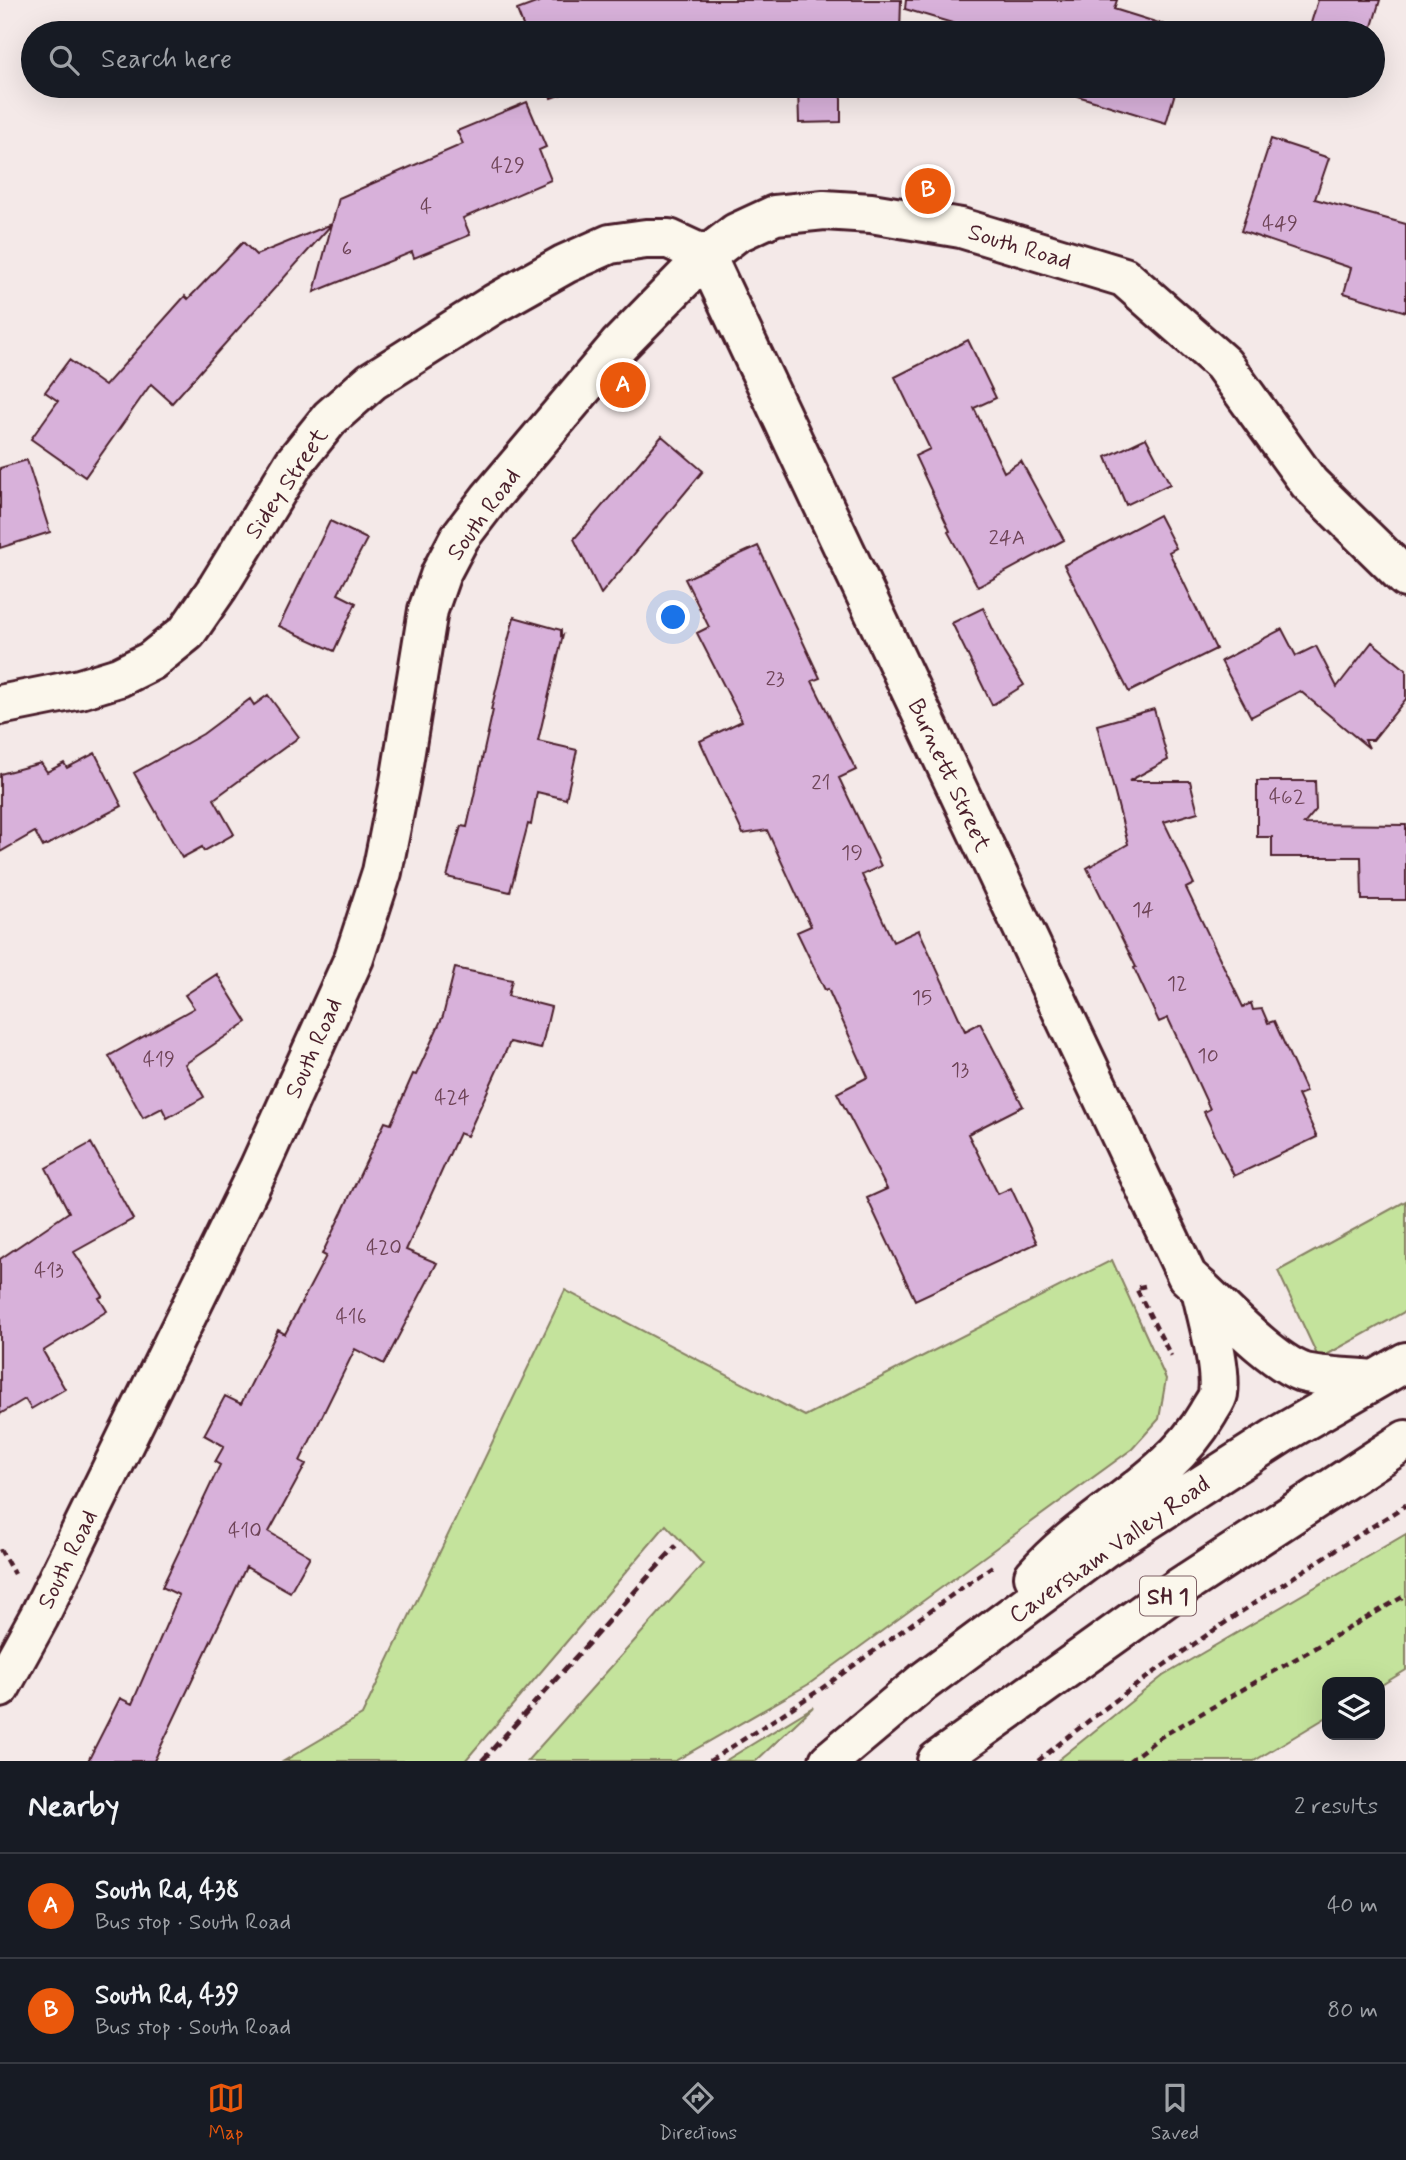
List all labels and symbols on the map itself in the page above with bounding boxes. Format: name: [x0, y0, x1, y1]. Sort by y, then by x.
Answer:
house number: 429: [491, 152, 525, 180]
pin: B: [905, 165, 951, 217]
house number: 4: [420, 193, 432, 221]
house number: 449: [1262, 210, 1298, 238]
street label: South Road: [964, 217, 1075, 278]
house number: 6: [342, 235, 352, 263]
pin: A: [600, 359, 646, 411]
street label: Sidey Street: [239, 422, 336, 546]
street label: South Road: [440, 463, 528, 567]
house number: 24A: [989, 524, 1025, 552]
your location: [656, 600, 690, 634]
house number: 23: [765, 665, 785, 693]
street label: Burnett Street: [900, 694, 998, 857]
house number: 21: [811, 769, 831, 797]
house number: 462: [1269, 783, 1305, 811]
house number: 19: [841, 839, 863, 867]
house number: 14: [1132, 896, 1154, 924]
house number: 12: [1167, 970, 1187, 998]
house number: 15: [912, 984, 932, 1012]
street label: South Road: [279, 994, 350, 1104]
house number: 10: [1197, 1042, 1219, 1070]
house number: 419: [143, 1046, 175, 1074]
house number: 13: [951, 1056, 969, 1084]
house number: 424: [434, 1084, 470, 1112]
house number: 420: [366, 1234, 402, 1262]
house number: 413: [34, 1257, 64, 1285]
house number: 416: [335, 1303, 367, 1331]
street label: Caversham Valley Road: [1003, 1469, 1216, 1631]
street label: South Road: [31, 1505, 106, 1614]
house number: 410: [228, 1517, 262, 1545]
road number: SH 1: [1140, 1576, 1196, 1616]

